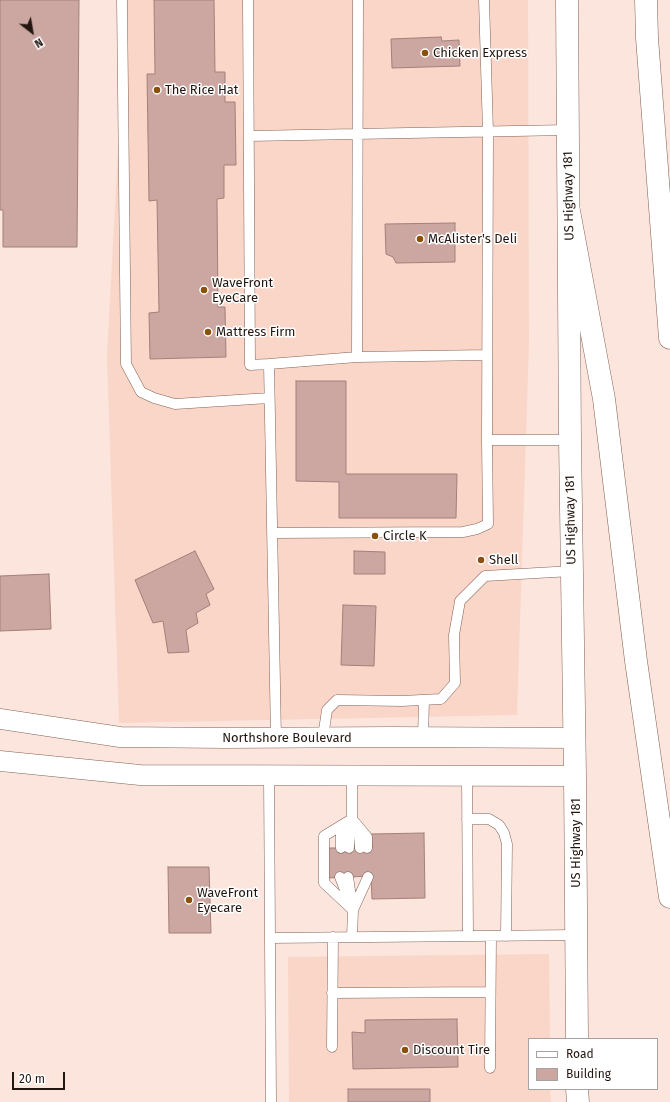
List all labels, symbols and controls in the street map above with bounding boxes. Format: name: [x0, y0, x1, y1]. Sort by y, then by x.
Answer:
north arrow: [12, 12, 52, 52]
text: N: [32, 35, 45, 50]
place label: Chicken Express: [433, 45, 527, 61]
marker: Chicken Express: [420, 48, 430, 58]
place label: The Rice Hat: [165, 82, 238, 98]
marker: The Rice Hat: [152, 85, 162, 95]
street label: US Highway 181: [560, 151, 578, 241]
place label: McAlister's Deli: [428, 231, 517, 247]
marker: McAlister's Deli: [415, 234, 425, 244]
place label: WaveFront EyeCare: [212, 275, 273, 306]
marker: WaveFront EyeCare: [199, 285, 209, 295]
place label: Mattress Firm: [216, 324, 295, 340]
marker: Mattress Firm: [203, 327, 213, 337]
street label: US Highway 181: [562, 475, 580, 565]
place label: Circle K: [383, 528, 427, 544]
marker: Circle K: [370, 531, 380, 541]
place label: Shell: [489, 552, 518, 568]
marker: Shell: [476, 555, 486, 565]
street label: Northshore Boulevard: [222, 730, 352, 746]
street label: US Highway 181: [568, 798, 584, 888]
place label: WaveFront Eyecare: [197, 885, 258, 916]
marker: WaveFront Eyecare: [184, 895, 194, 905]
legend: [528, 1038, 658, 1090]
place label: Discount Tire: [413, 1042, 490, 1058]
marker: Discount Tire: [400, 1045, 410, 1055]
text: Road: [566, 1047, 594, 1061]
scale bar: [14, 1064, 67, 1090]
text: Building: [566, 1067, 611, 1081]
text: 20 m: [19, 1072, 45, 1086]

